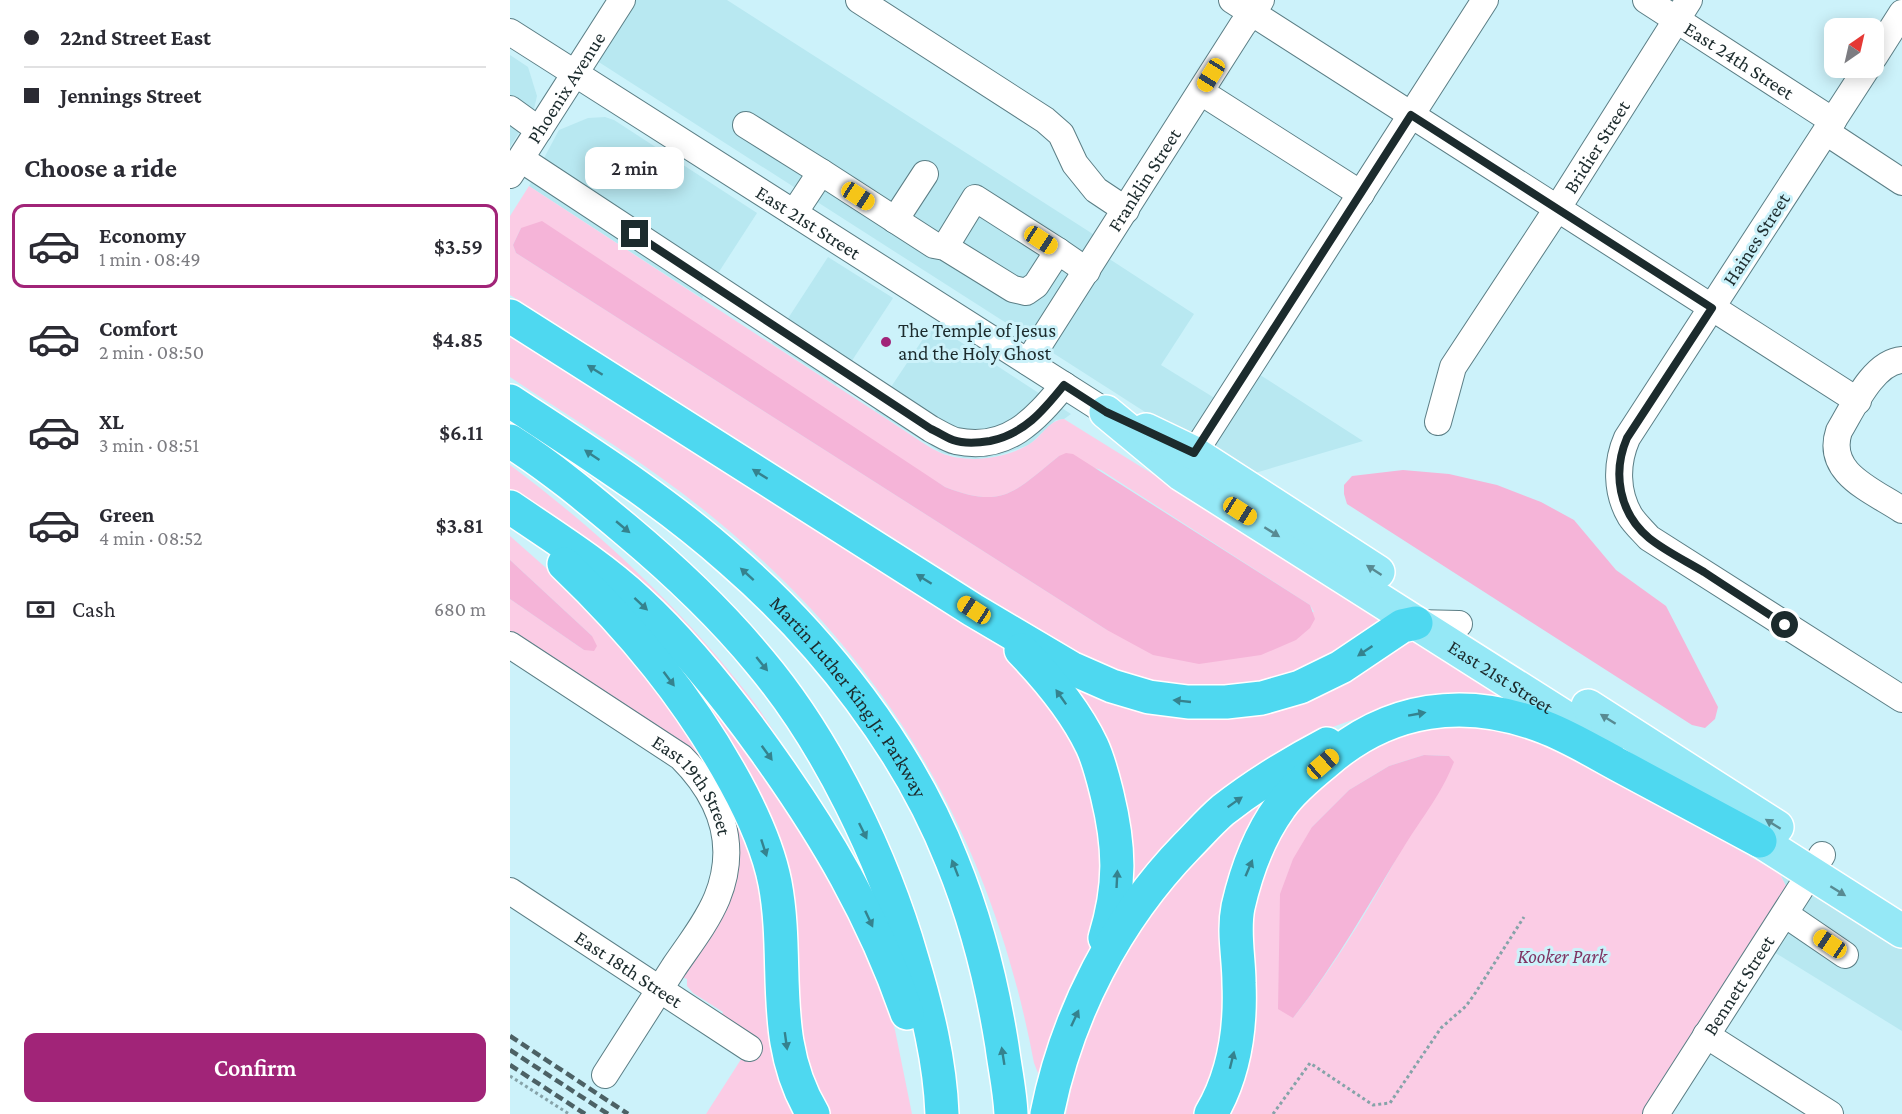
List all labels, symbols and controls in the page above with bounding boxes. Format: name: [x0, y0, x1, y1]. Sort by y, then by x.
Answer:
street label: East 24th Street: [1680, 17, 1798, 104]
north arrow: [1824, 18, 1884, 78]
map controls: [1824, 18, 1884, 78]
text: 22nd Street East: [60, 25, 211, 50]
street label: Phoenix Avenue: [522, 28, 610, 147]
car: [1194, 55, 1228, 95]
text: Jennings Street: [60, 83, 201, 108]
street label: Bridier Street: [1559, 96, 1634, 197]
street label: Franklin Street: [1103, 124, 1185, 235]
callout: 2 min: [586, 147, 684, 189]
text: Choose a ride: [24, 153, 177, 183]
text: 2 min: [611, 157, 658, 179]
car: [838, 179, 878, 213]
street label: East 21st Street: [752, 181, 865, 264]
street label: Haines Street: [1718, 188, 1794, 289]
icon: car: [27, 219, 81, 273]
route end: [621, 220, 648, 247]
text: Economy: [99, 223, 186, 248]
car: [1021, 223, 1061, 257]
text: $3.59: [434, 234, 483, 259]
text: 1 min · 08:49: [99, 248, 201, 270]
icon: car: [27, 312, 81, 366]
text: Comfort: [99, 316, 177, 341]
place label: The Temple of Jesus and the Holy Ghost: [898, 319, 1056, 365]
text: $4.85: [432, 327, 483, 352]
marker: The Temple of Jesus and the Holy Ghost: [879, 335, 893, 349]
text: 2 min · 08:50: [99, 341, 204, 363]
one-way arrow: [587, 364, 603, 375]
icon: car: [27, 405, 81, 459]
text: XL: [99, 409, 124, 434]
text: $6.11: [439, 420, 483, 445]
text: 3 min · 08:51: [99, 434, 199, 456]
one-way arrow: [584, 450, 600, 461]
one-way arrow: [751, 469, 768, 480]
car: [1220, 494, 1260, 528]
icon: car: [27, 498, 81, 552]
text: Green: [99, 502, 155, 527]
text: $3.81: [436, 513, 483, 538]
one-way arrow: [615, 521, 631, 534]
one-way arrow: [1264, 526, 1280, 537]
text: 4 min · 08:52: [99, 527, 202, 549]
one-way arrow: [1366, 564, 1382, 575]
one-way arrow: [739, 567, 754, 581]
one-way arrow: [916, 573, 932, 584]
street label: Martin Luther King Jr. Parkway: [766, 592, 932, 802]
icon: cash: [24, 593, 57, 626]
car: [954, 593, 994, 627]
text: Cash: [72, 597, 116, 622]
one-way arrow: [634, 597, 649, 611]
text: 680 m: [434, 598, 486, 620]
route start: [1771, 611, 1798, 638]
street label: East 21st Street: [1444, 635, 1558, 718]
one-way arrow: [1358, 645, 1374, 657]
one-way arrow: [755, 656, 768, 672]
one-way arrow: [662, 671, 674, 686]
one-way arrow: [1055, 689, 1067, 705]
one-way arrow: [1172, 696, 1191, 706]
one-way arrow: [1408, 709, 1427, 718]
one-way arrow: [1600, 714, 1616, 725]
street label: East 19th Street: [648, 730, 736, 838]
one-way arrow: [761, 744, 773, 760]
car: [1304, 745, 1342, 783]
one-way arrow: [1226, 796, 1242, 808]
one-way arrow: [1765, 819, 1781, 830]
one-way arrow: [858, 822, 867, 839]
one-way arrow: [760, 839, 770, 857]
one-way arrow: [1244, 858, 1254, 876]
one-way arrow: [949, 859, 959, 877]
one-way arrow: [1113, 870, 1122, 889]
one-way arrow: [1830, 885, 1846, 896]
one-way arrow: [865, 910, 874, 927]
street label: East 18th Street: [571, 926, 687, 1012]
car: [1810, 926, 1850, 962]
street label: Bennett Street: [1699, 931, 1779, 1039]
park label: Kooker Park: [1517, 945, 1608, 967]
one-way arrow: [1070, 1009, 1079, 1026]
one-way arrow: [782, 1031, 791, 1050]
button: Confirm: [24, 1033, 486, 1102]
one-way arrow: [999, 1046, 1008, 1065]
one-way arrow: [1228, 1051, 1238, 1069]

